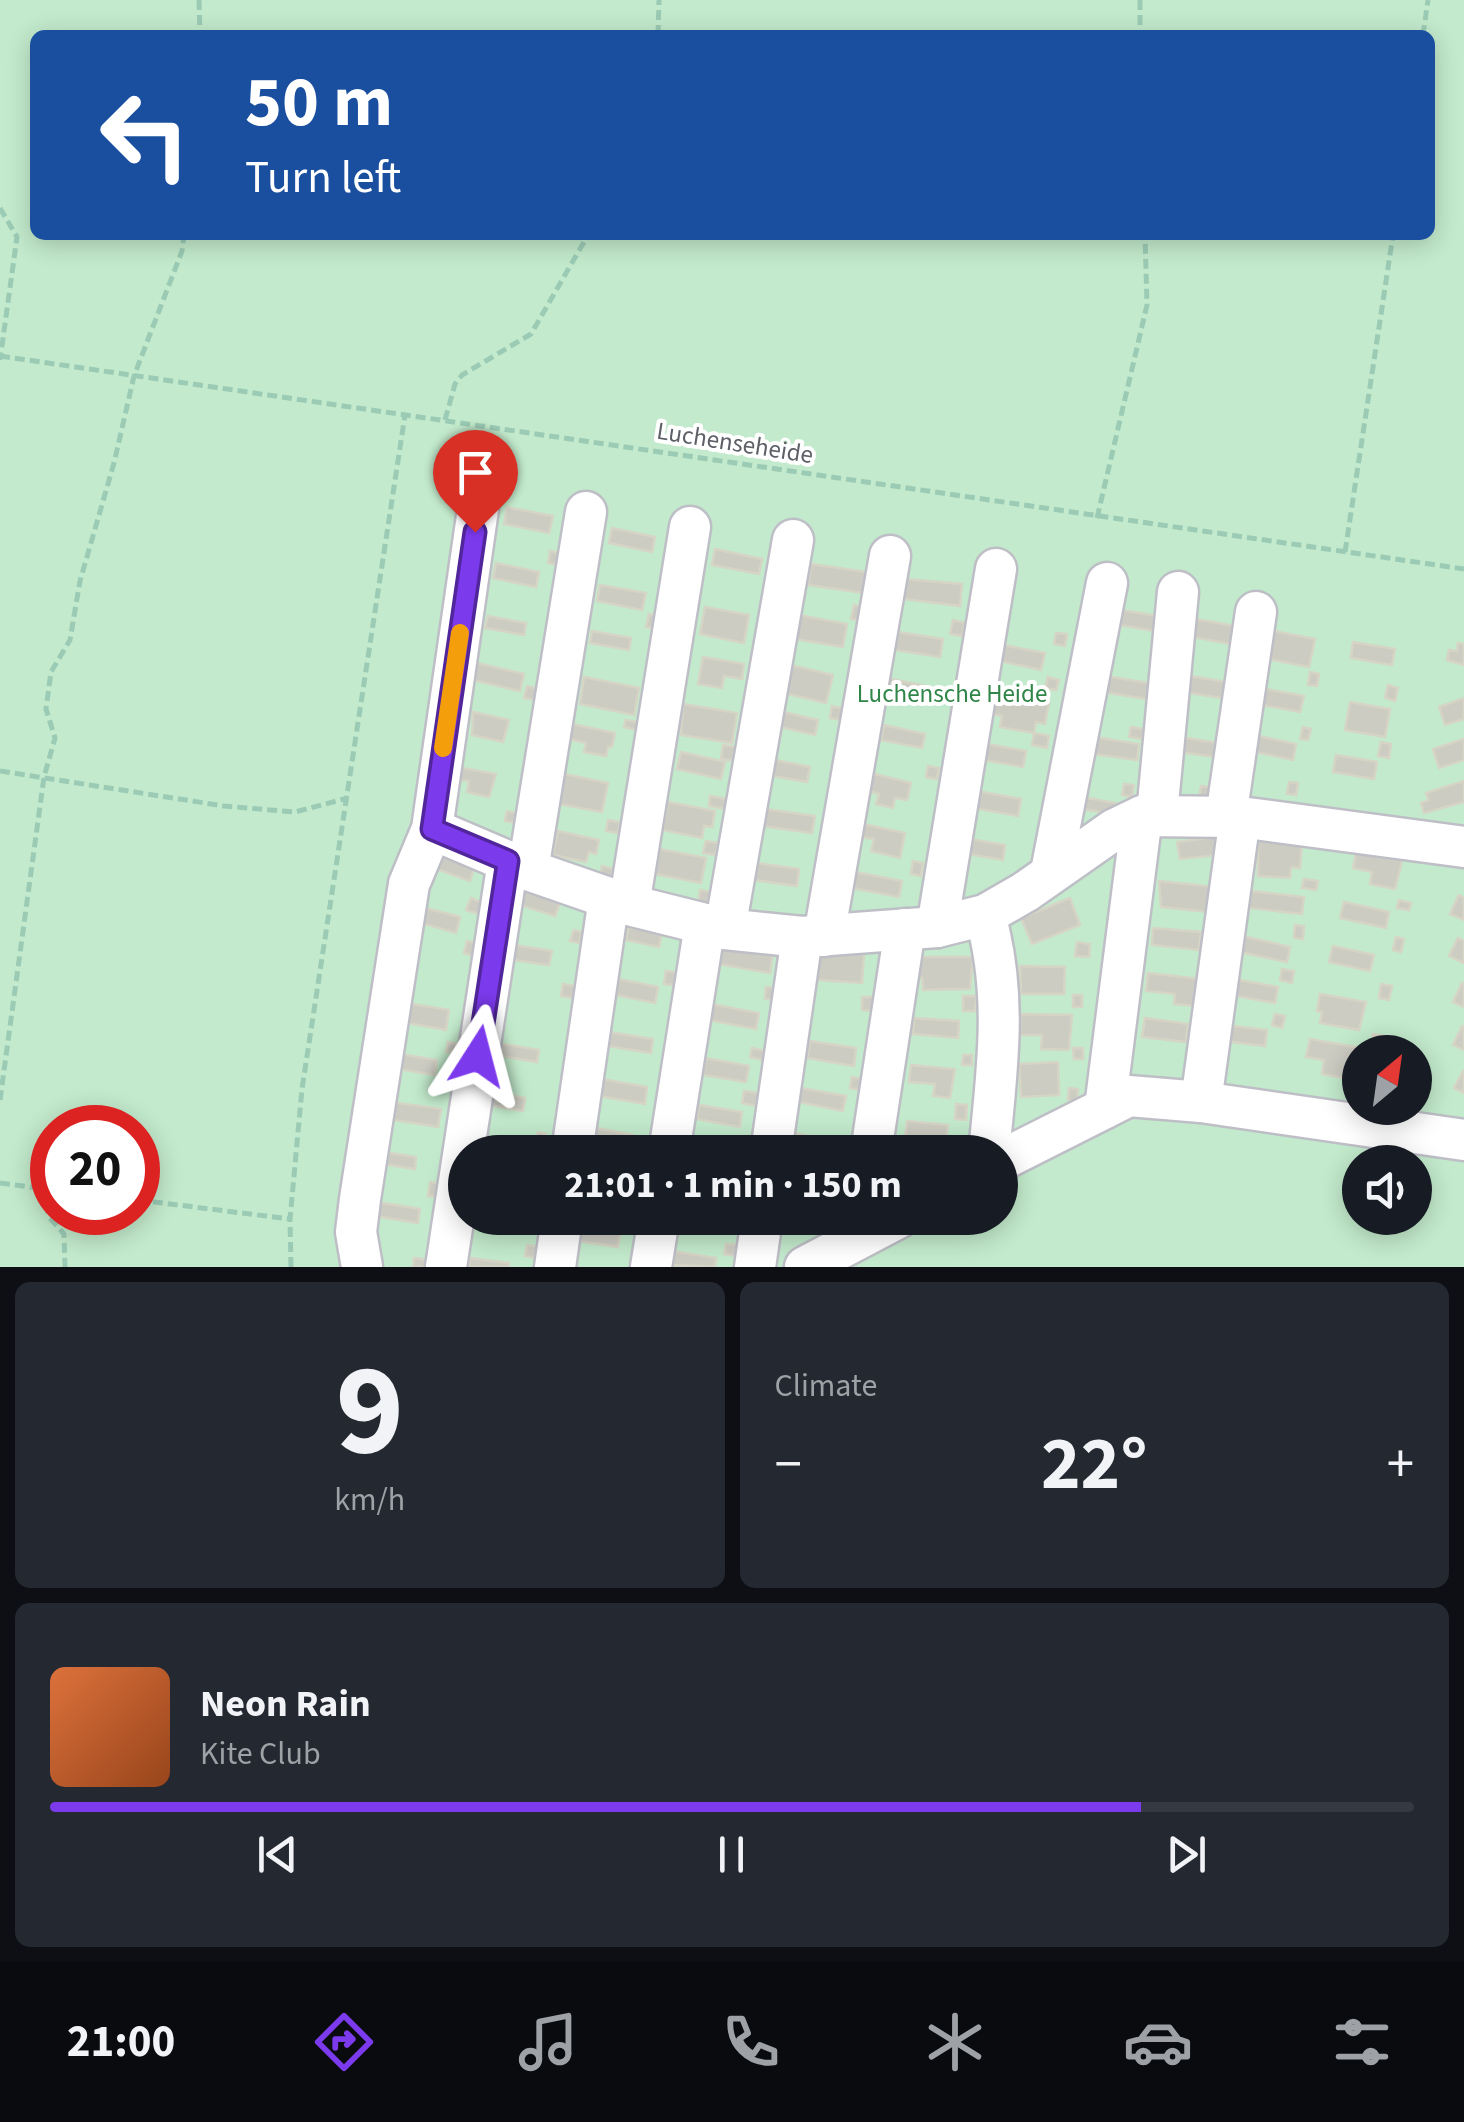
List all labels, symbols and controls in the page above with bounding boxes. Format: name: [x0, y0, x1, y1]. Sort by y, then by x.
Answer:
text: 50 m: [245, 53, 393, 153]
icon: left: [80, 70, 210, 200]
text: Turn left: [245, 146, 401, 210]
street label: Luchenseheide: [654, 413, 816, 473]
pin: [433, 430, 518, 533]
icon: arrive: [448, 445, 503, 500]
park label: Luchensche Heide: [857, 676, 1047, 712]
position arrow: [426, 1004, 530, 1108]
north arrow: [1342, 1035, 1432, 1125]
map controls: [1342, 1035, 1432, 1235]
speed limit sign: 20: [30, 1105, 160, 1235]
button: sound: [1342, 1145, 1432, 1235]
text: 21:01 · 1 min · 150 m: [564, 1158, 902, 1212]
text: 9: [335, 1319, 404, 1504]
text: Climate: [775, 1363, 877, 1409]
text: 22°: [1041, 1411, 1148, 1518]
text: −: [775, 1426, 802, 1504]
text: +: [1387, 1426, 1414, 1504]
text: km/h: [334, 1477, 405, 1523]
text: Neon Rain: [200, 1677, 371, 1731]
text: Kite Club: [200, 1731, 321, 1777]
icon: previous: [250, 1827, 305, 1882]
icon: pause: [704, 1827, 759, 1882]
icon: next: [1159, 1827, 1214, 1882]
icon: directions: [309, 2007, 379, 2077]
icon: music: [513, 2007, 583, 2077]
icon: phone: [716, 2007, 786, 2077]
icon: climate: [920, 2007, 990, 2077]
icon: car: [1123, 2007, 1193, 2077]
icon: filters: [1327, 2007, 1397, 2077]
text: 21:00: [67, 2010, 175, 2074]

